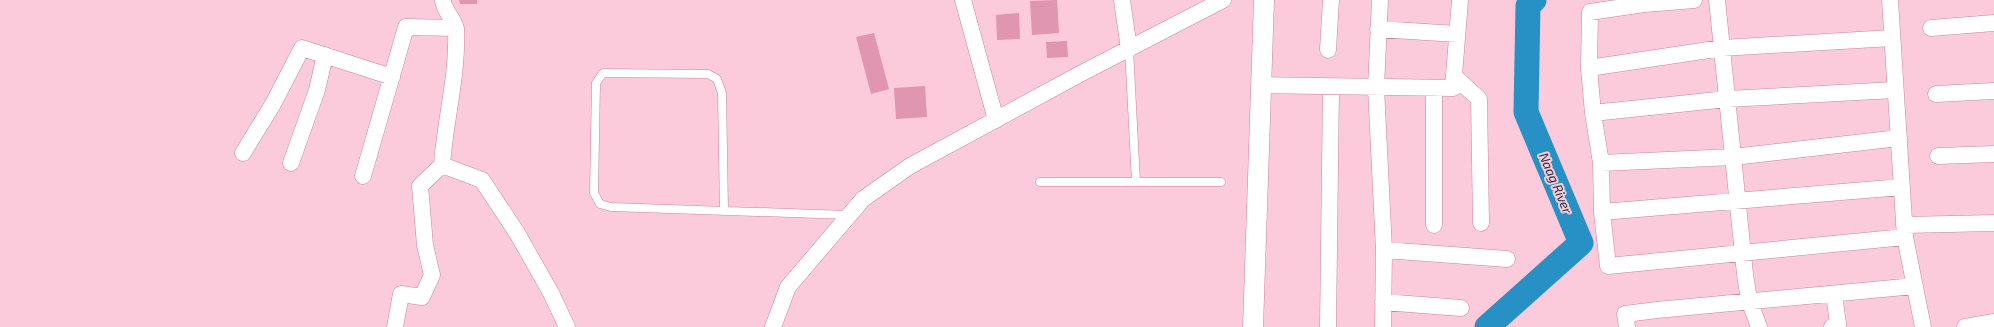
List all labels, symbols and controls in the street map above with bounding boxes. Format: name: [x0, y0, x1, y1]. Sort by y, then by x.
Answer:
water label: Naag River: [1536, 150, 1576, 217]

